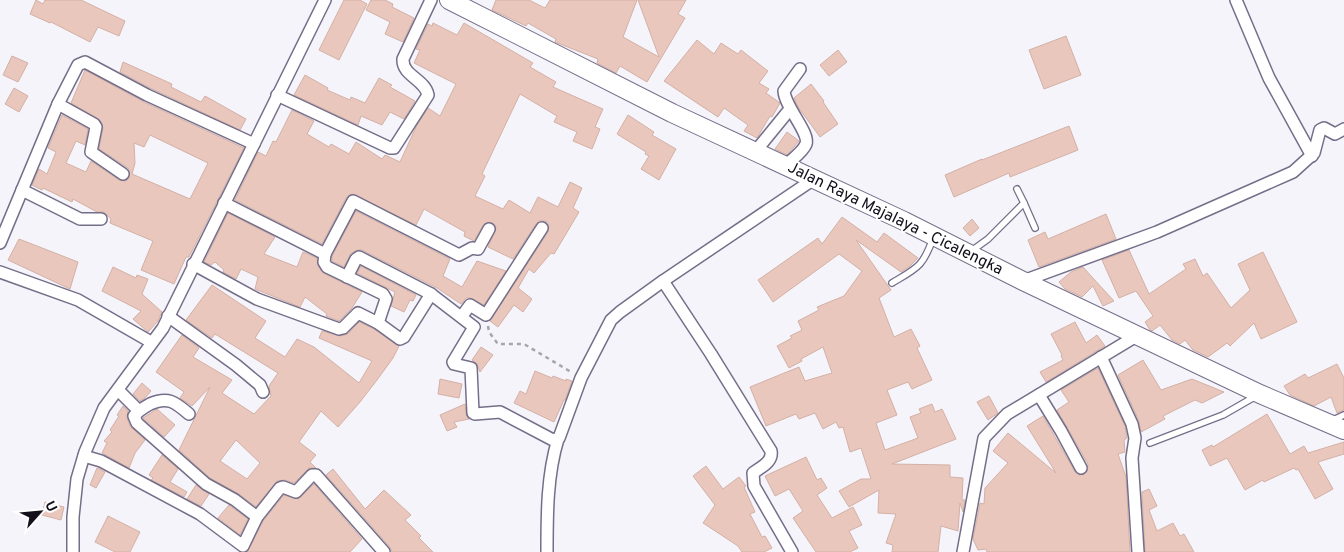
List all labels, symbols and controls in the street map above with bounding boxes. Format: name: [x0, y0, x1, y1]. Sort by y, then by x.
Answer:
street label: Jalan Raya Majalaya - Cicalengka: [784, 158, 1006, 280]
north arrow: [15, 487, 65, 537]
text: U: [40, 498, 60, 515]

